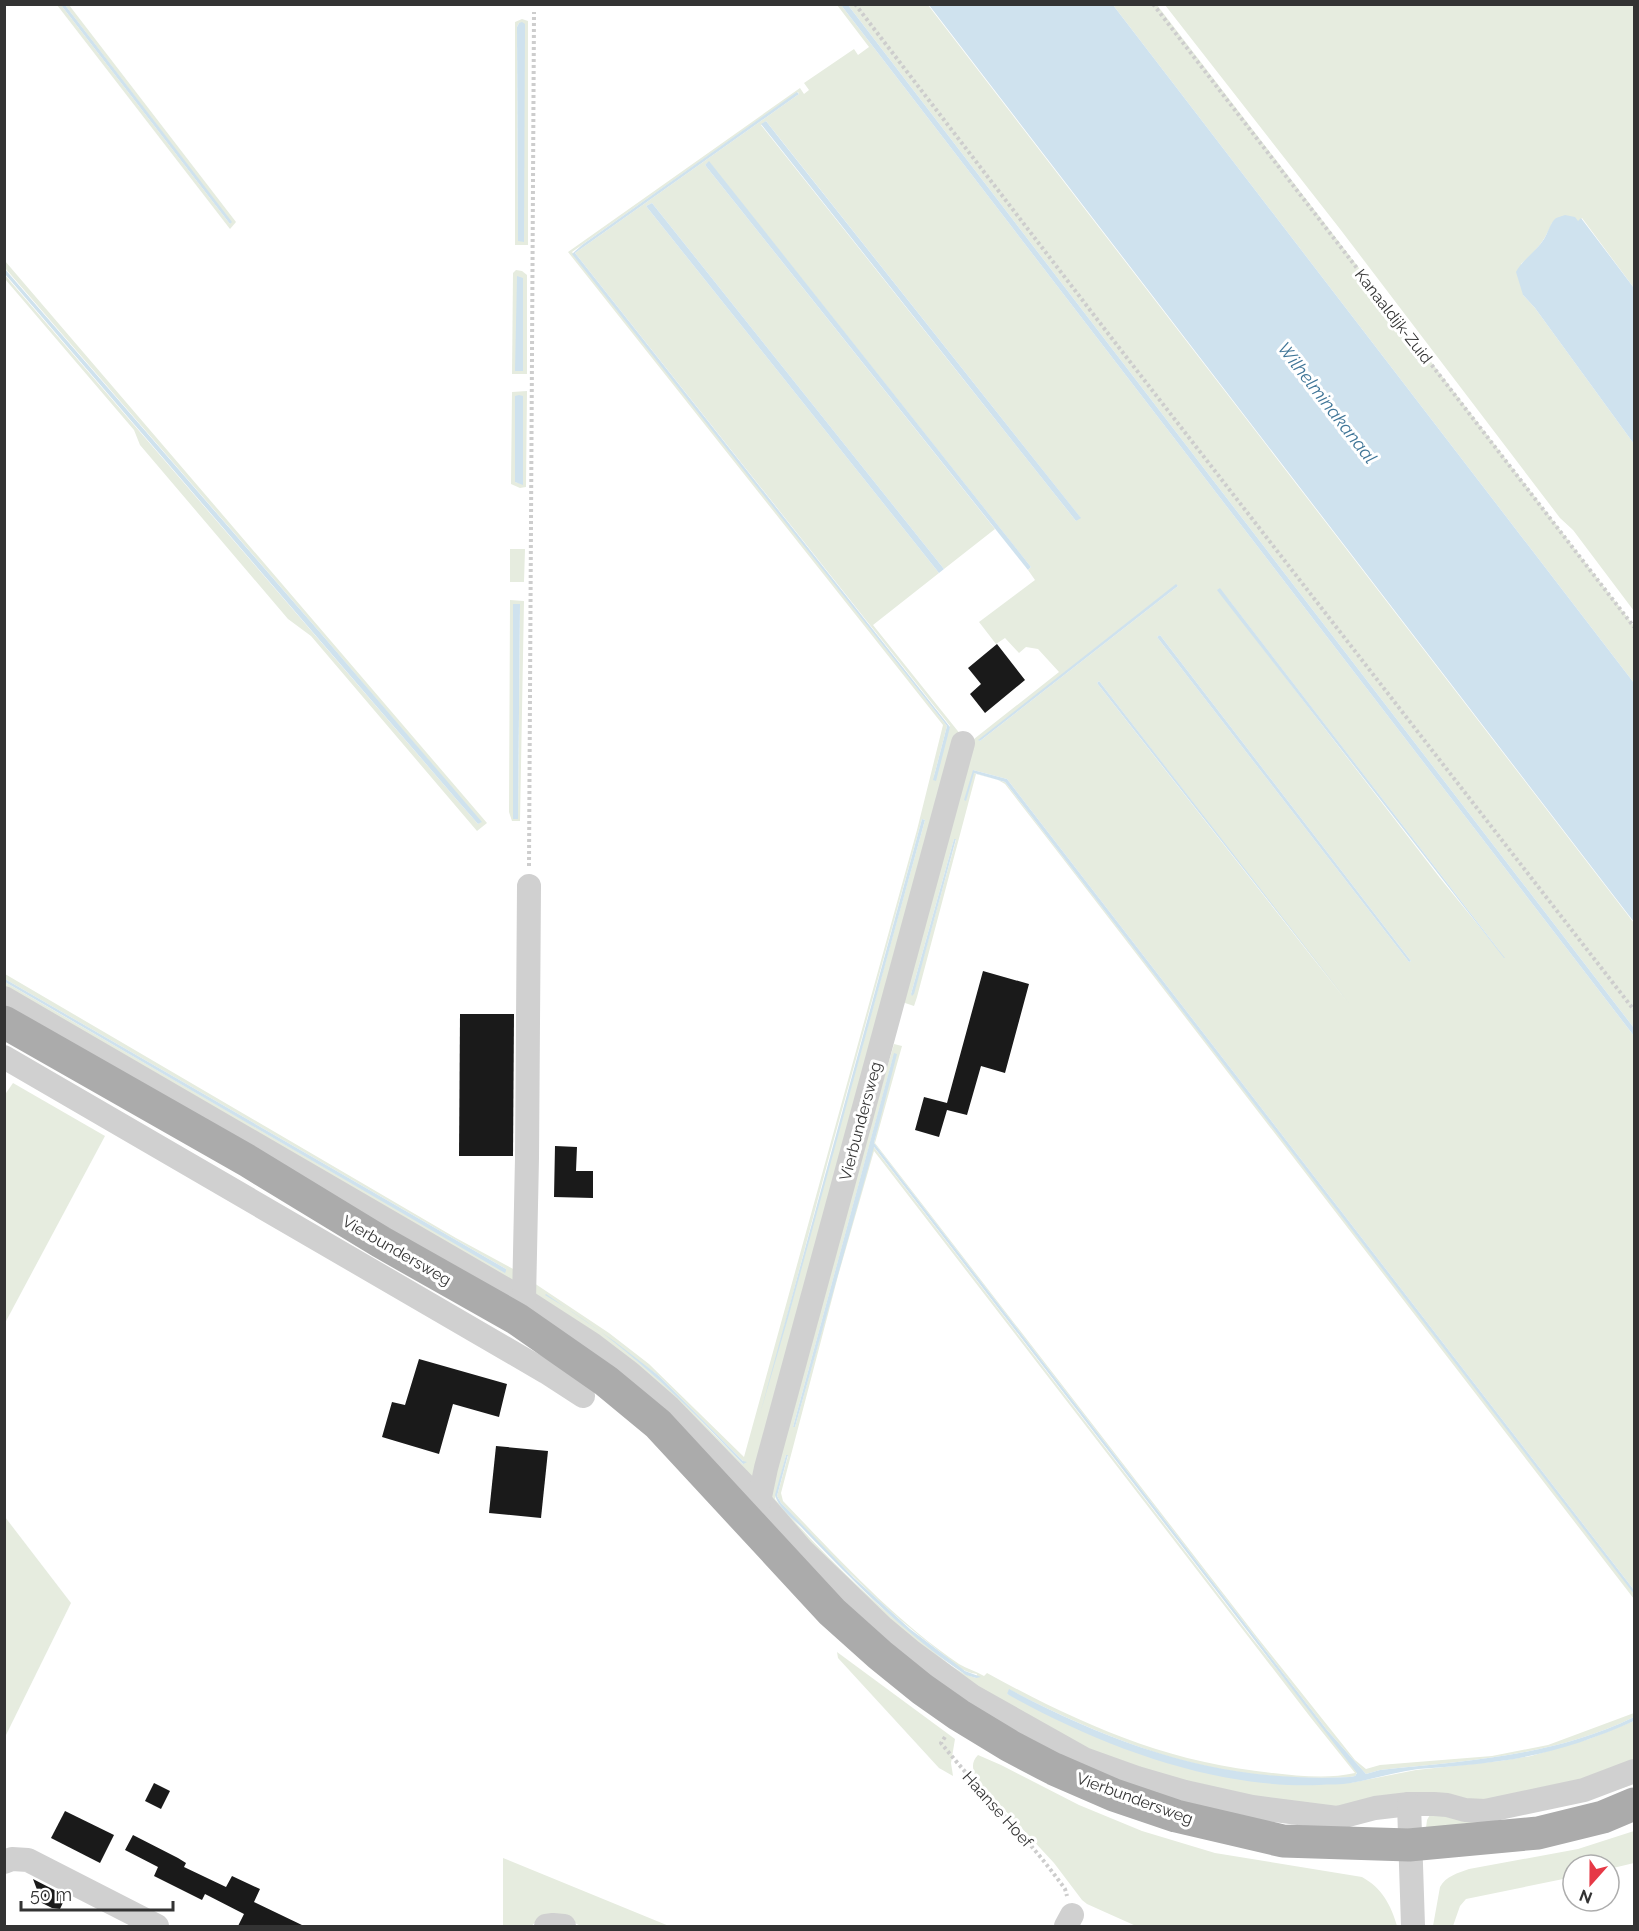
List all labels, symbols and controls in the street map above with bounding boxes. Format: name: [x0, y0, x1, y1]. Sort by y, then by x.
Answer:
street label: Kanaaldijk-Zuid: [1351, 265, 1436, 367]
water label: Wilhelminakanaal: [1274, 338, 1381, 468]
street label: Vierbundersweg: [835, 1059, 886, 1183]
street label: Vierbundersweg: [339, 1212, 455, 1289]
street label: Haanse Hoef: [959, 1767, 1037, 1852]
street label: Vierbundersweg: [1074, 1769, 1196, 1828]
north arrow: [1561, 1853, 1621, 1913]
scale bar: [21, 1874, 172, 1912]
text: 50 m: [30, 1884, 72, 1905]
text: N: [1577, 1885, 1595, 1908]

